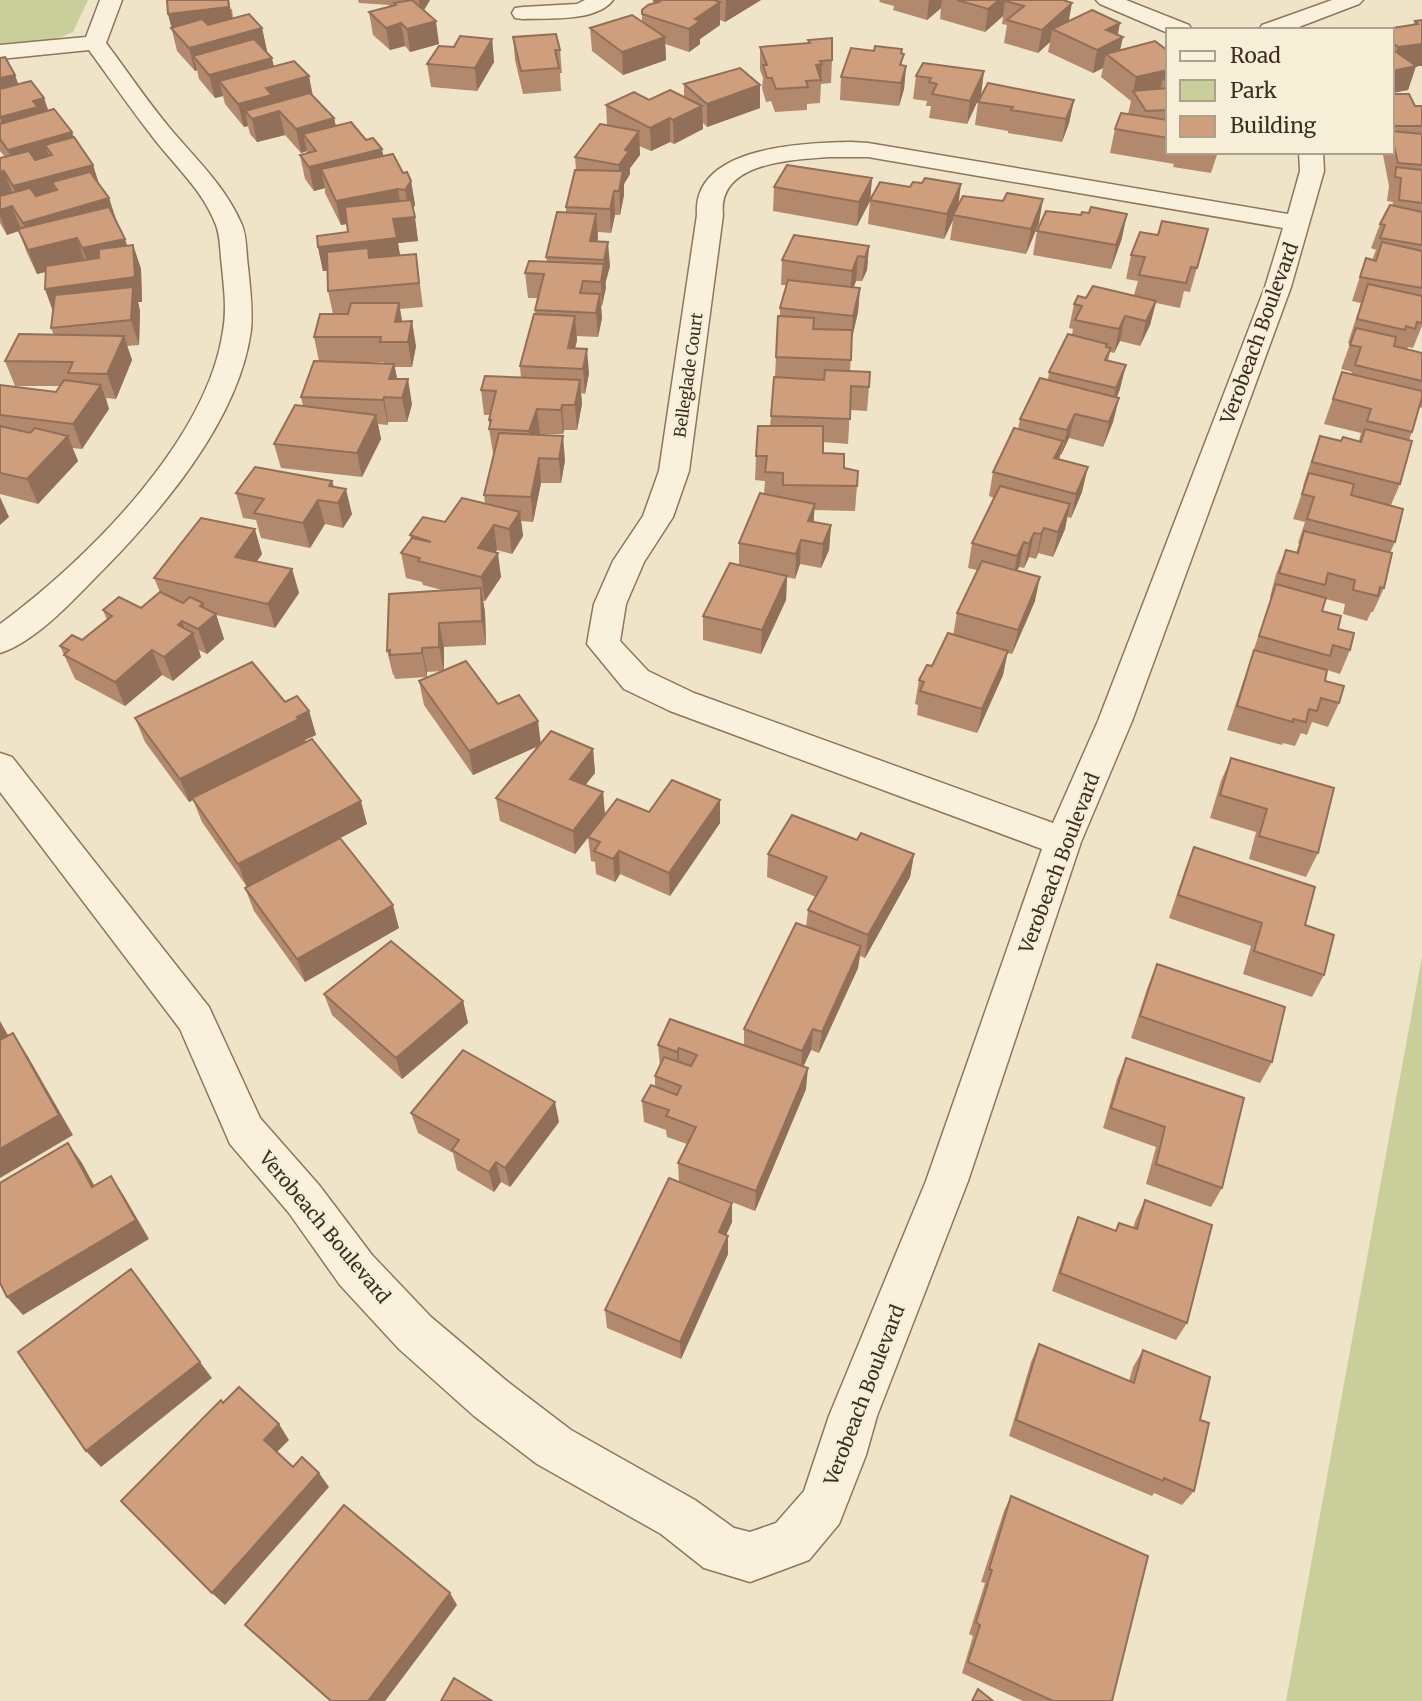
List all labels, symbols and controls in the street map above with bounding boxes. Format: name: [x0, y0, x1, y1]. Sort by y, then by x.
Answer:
legend: [1166, 28, 1394, 154]
text: Road: [1230, 42, 1281, 69]
text: Park: [1230, 77, 1277, 104]
text: Building: [1230, 112, 1317, 139]
street label: Verobeach Boulevard: [1215, 239, 1303, 428]
street label: Belleglade Court: [669, 311, 707, 439]
street label: Verobeach Boulevard: [1013, 769, 1104, 958]
street label: Verobeach Boulevard: [254, 1145, 396, 1308]
street label: Verobeach Boulevard: [818, 1301, 909, 1490]

